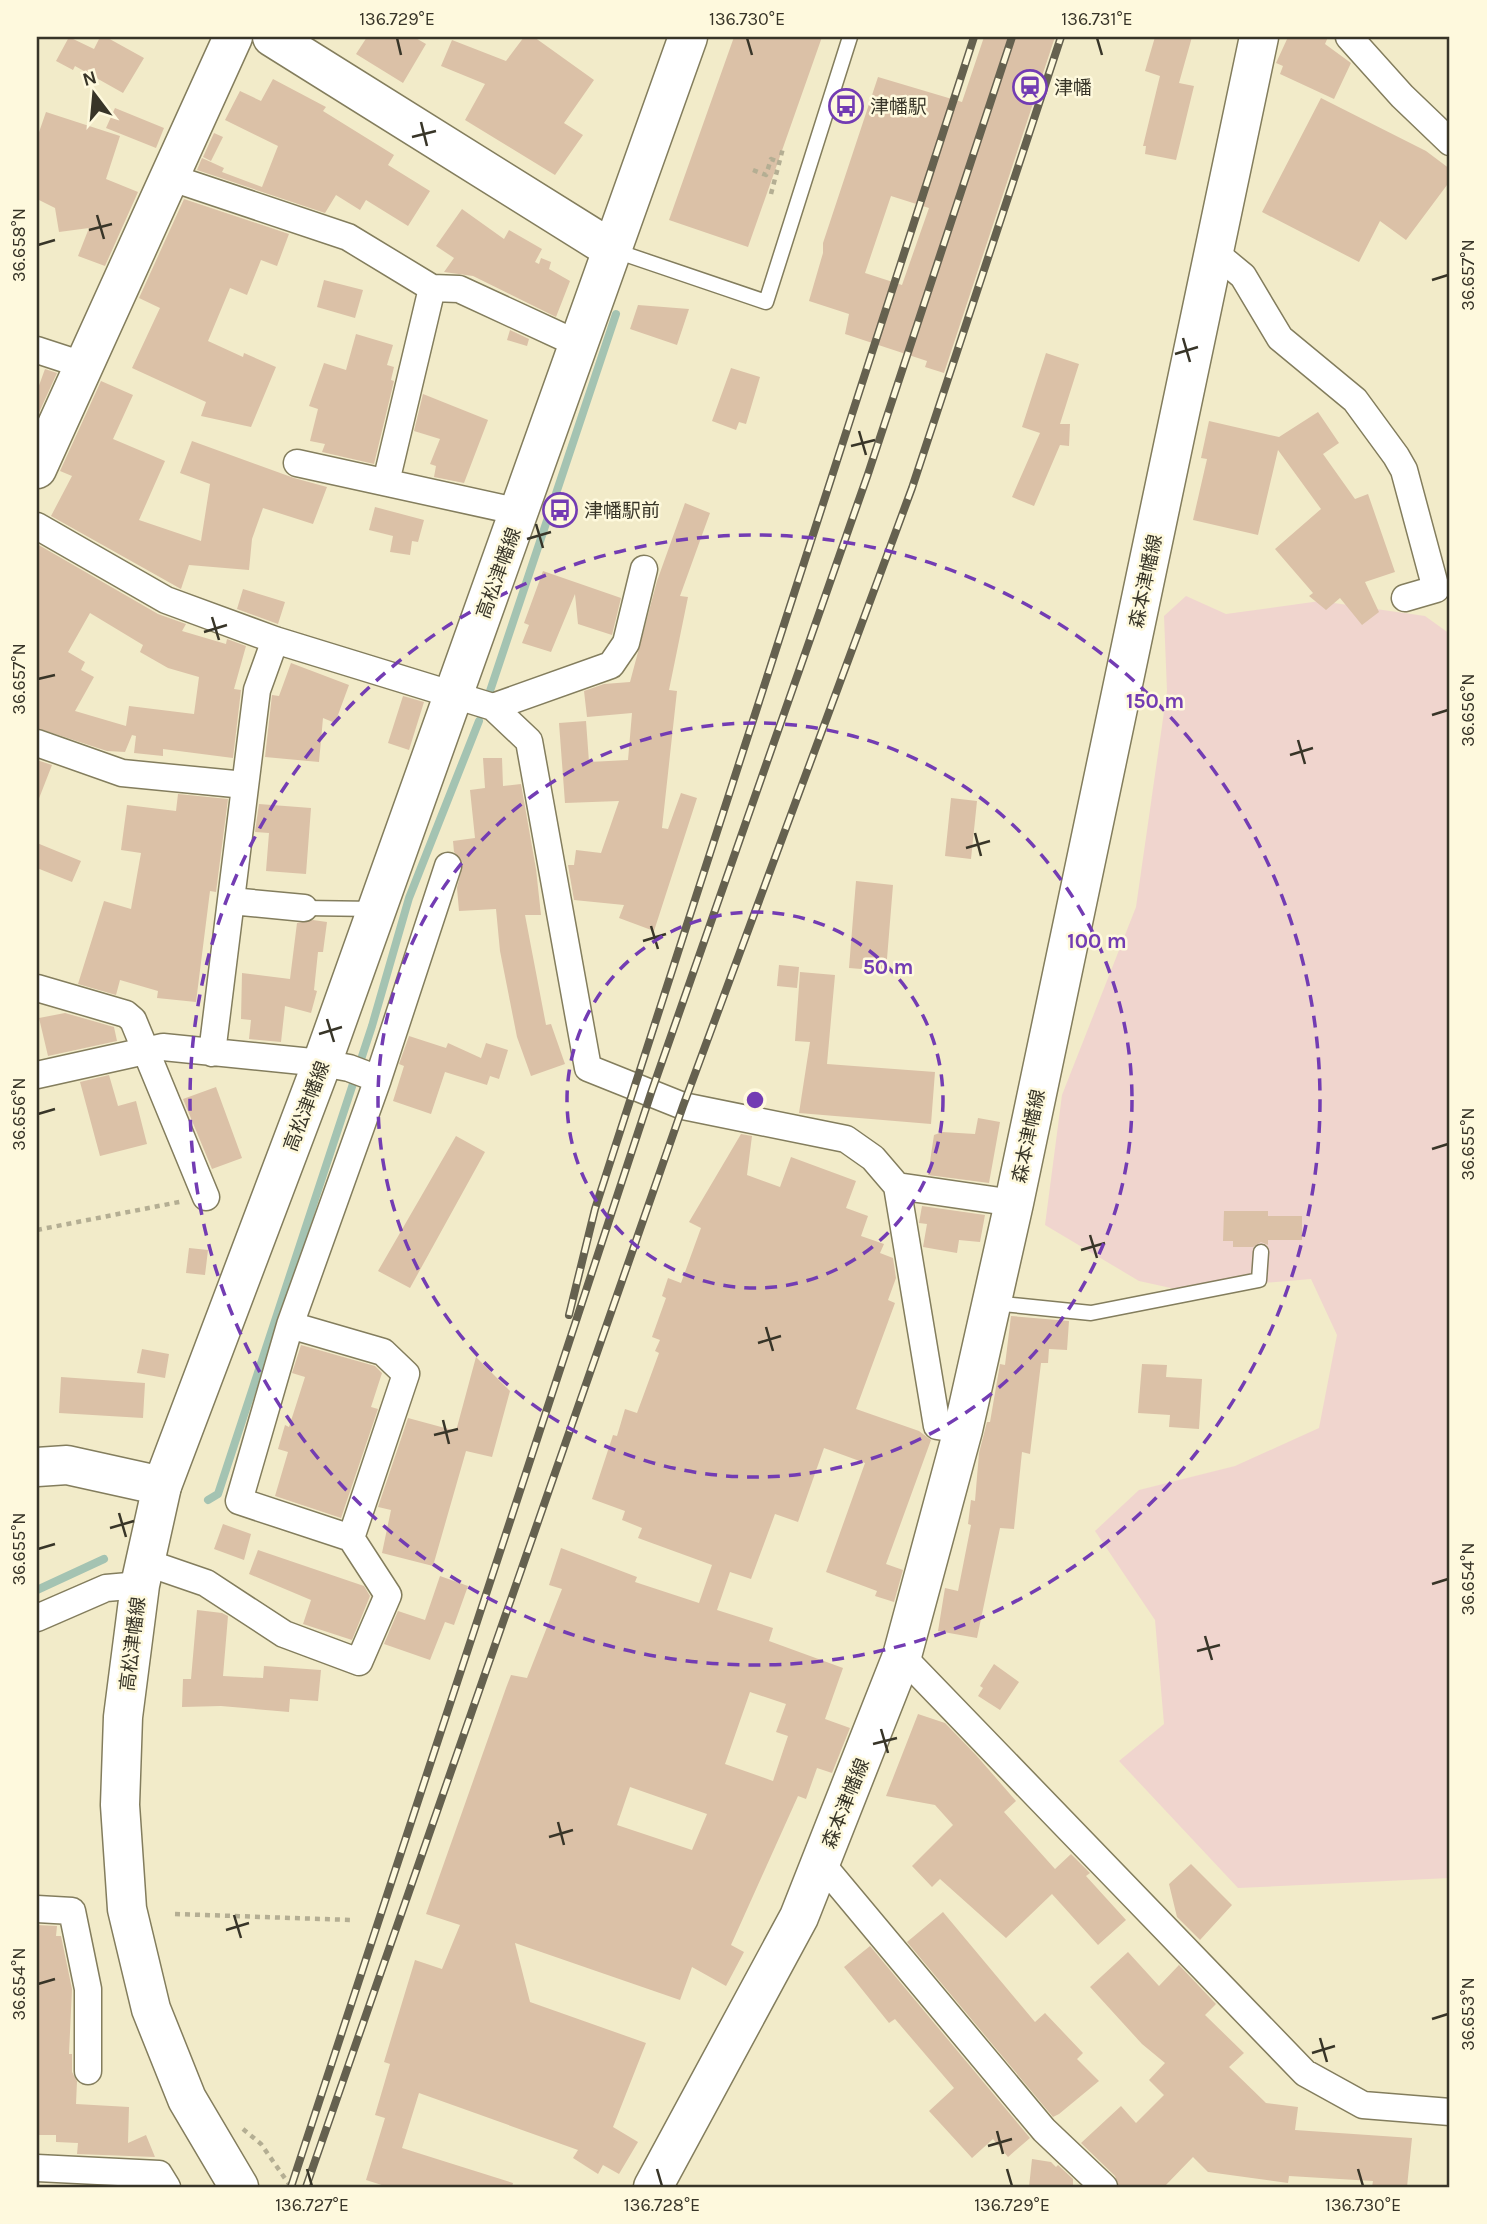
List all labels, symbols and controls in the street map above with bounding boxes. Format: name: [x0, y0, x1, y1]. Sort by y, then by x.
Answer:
text: 136.729°E: [359, 8, 435, 30]
text: 136.730°E: [709, 8, 785, 30]
text: 136.731°E: [1061, 8, 1133, 30]
north arrow: [60, 60, 130, 130]
text: N: [80, 66, 99, 91]
station icon: 津幡: [1011, 68, 1049, 106]
place label: 津幡: [1054, 77, 1092, 99]
bus stop icon: 津幡駅: [827, 87, 865, 125]
place label: 津幡駅: [870, 96, 927, 118]
text: 36.658°N: [8, 208, 30, 282]
text: 36.657°N: [1457, 239, 1479, 311]
bus stop icon: 津幡駅前: [541, 491, 579, 529]
place label: 津幡駅前: [584, 500, 660, 522]
street label: 高松津幡線: [472, 525, 526, 622]
street label: 森本津幡線: [1125, 532, 1167, 630]
text: 36.657°N: [8, 643, 30, 715]
text: 36.656°N: [1457, 673, 1479, 747]
text: 150 m: [1126, 689, 1184, 713]
text: 100 m: [1067, 929, 1127, 953]
text: 50 m: [863, 955, 913, 979]
street label: 高松津幡線: [280, 1058, 334, 1155]
text: 36.656°N: [8, 1077, 30, 1151]
street label: 森本津幡線: [1008, 1087, 1050, 1185]
centre of rings: [743, 1088, 767, 1112]
text: 36.655°N: [1457, 1107, 1479, 1181]
text: 36.655°N: [8, 1512, 30, 1586]
text: 36.654°N: [1457, 1542, 1479, 1616]
street label: 高松津幡線: [116, 1596, 150, 1693]
street label: 森本津幡線: [818, 1755, 874, 1852]
text: 36.654°N: [8, 1947, 30, 2021]
text: 36.653°N: [1457, 1977, 1479, 2051]
text: 136.727°E: [275, 2194, 349, 2216]
text: 136.728°E: [624, 2194, 700, 2216]
text: 136.729°E: [974, 2194, 1050, 2216]
text: 136.730°E: [1325, 2194, 1401, 2216]

